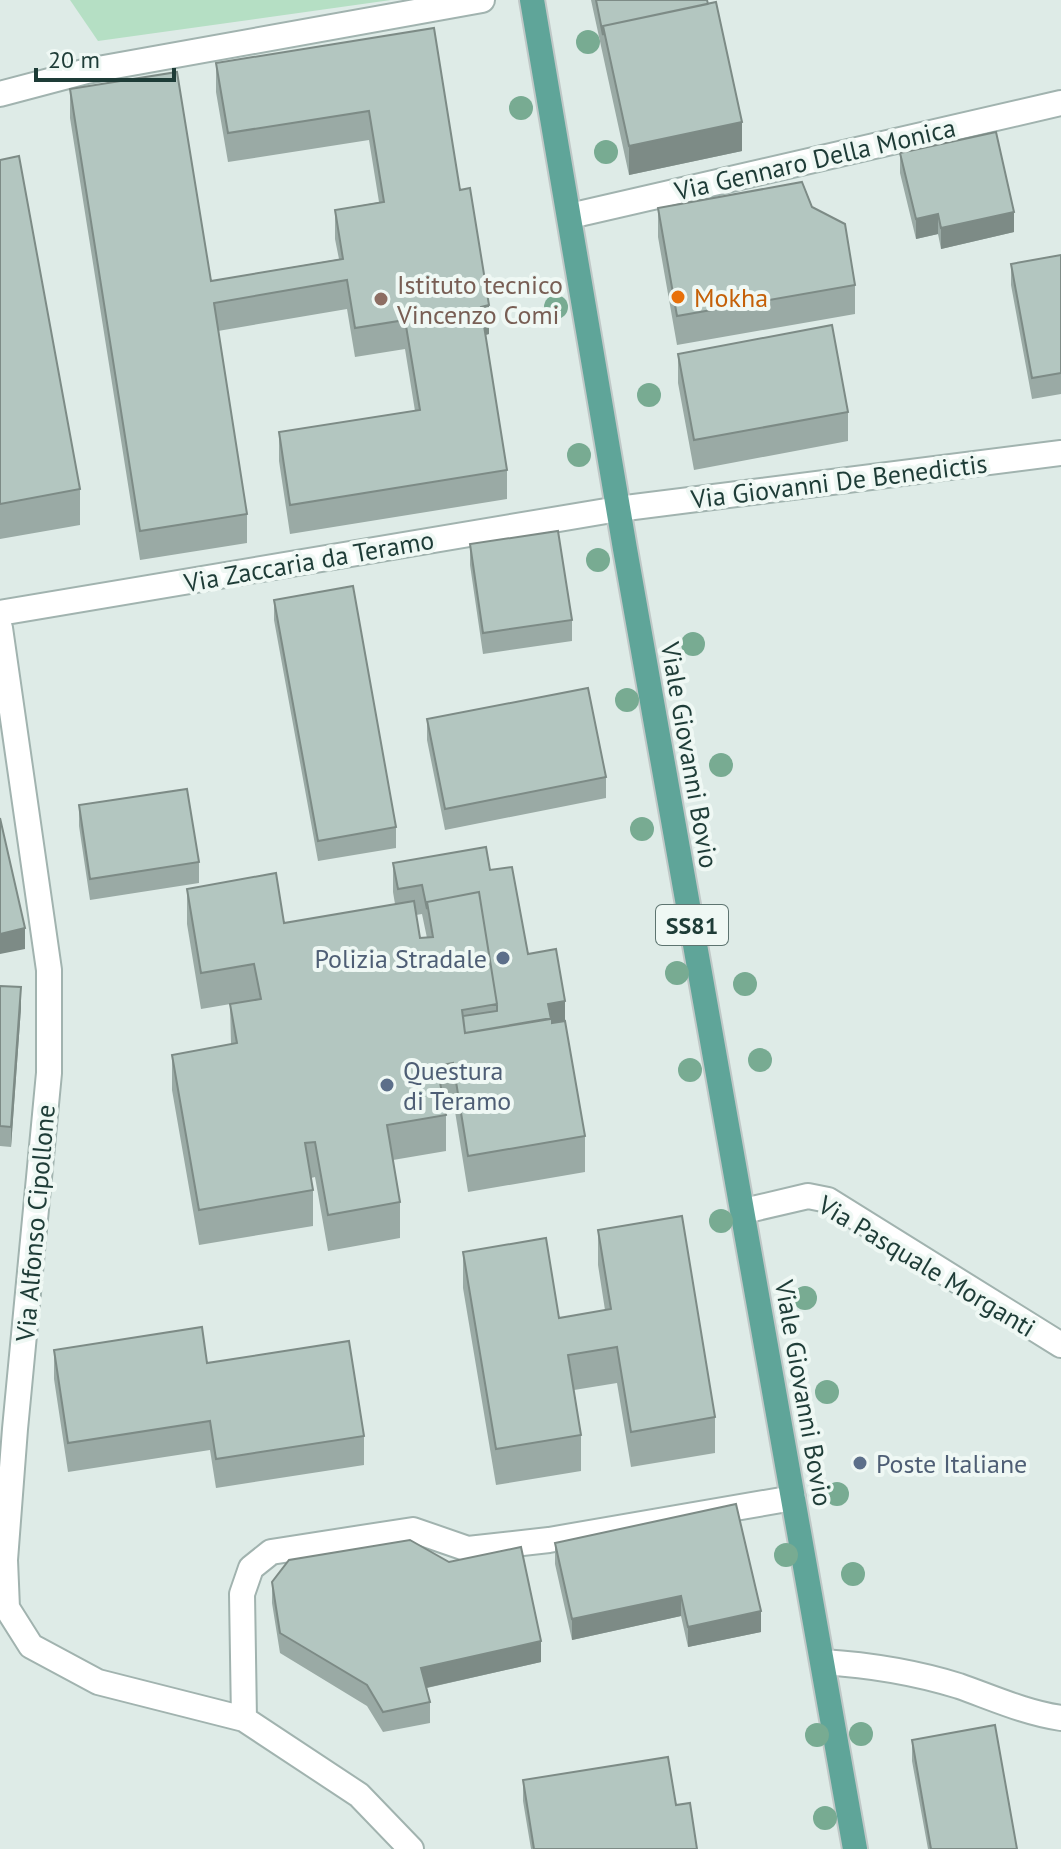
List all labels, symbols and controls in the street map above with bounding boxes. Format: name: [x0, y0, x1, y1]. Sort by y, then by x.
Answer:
scale bar: [36, 32, 174, 82]
text: 20 m: [48, 44, 100, 75]
street label: Via Gennaro Della Monica: [670, 111, 959, 208]
place label: Istituto tecnico Vincenzo Comi: [396, 268, 563, 331]
place label: Mokha: [694, 281, 768, 314]
marker: Mokha: [669, 288, 687, 306]
marker: Istituto tecnico Vincenzo Comi: [372, 290, 390, 308]
street label: Via Giovanni De Benedictis: [688, 446, 989, 516]
street label: Via Zaccaria da Teramo: [181, 523, 436, 599]
street label: Viale Giovanni Bovio: [654, 638, 726, 871]
road number: SS81: [656, 905, 728, 945]
place label: Polizia Stradale: [314, 942, 487, 975]
marker: Polizia Stradale: [494, 949, 512, 967]
place label: Questura di Teramo: [403, 1054, 511, 1117]
marker: Questura di Teramo: [378, 1076, 396, 1094]
street label: Via Alfonso Cipollone: [8, 1103, 62, 1344]
street label: Via Pasquale Morganti: [811, 1188, 1042, 1344]
street label: Viale Giovanni Bovio: [768, 1276, 840, 1509]
place label: Poste Italiane: [876, 1447, 1027, 1480]
marker: Poste Italiane: [851, 1454, 869, 1472]

